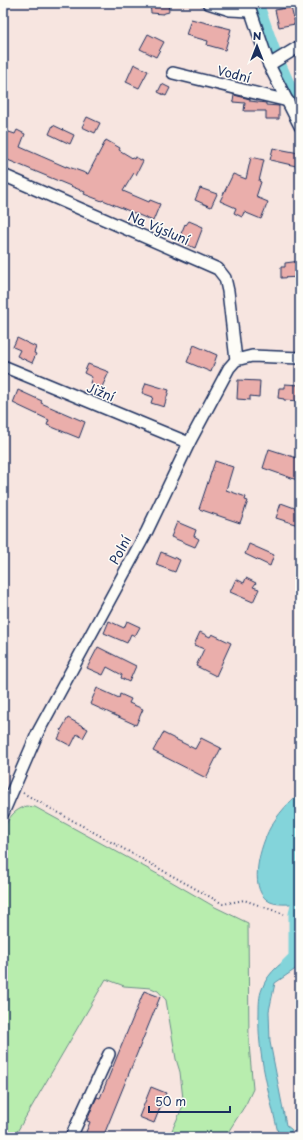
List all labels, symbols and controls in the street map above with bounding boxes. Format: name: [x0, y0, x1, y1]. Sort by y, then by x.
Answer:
north arrow: [237, 26, 277, 66]
text: N: [253, 27, 262, 44]
street label: Vodní: [215, 60, 253, 87]
street label: Na Výsluní: [125, 206, 193, 249]
street label: Jižní: [84, 377, 118, 406]
street label: Polní: [104, 532, 135, 568]
scale bar: [149, 1088, 230, 1114]
text: 50 m: [155, 1092, 186, 1110]

